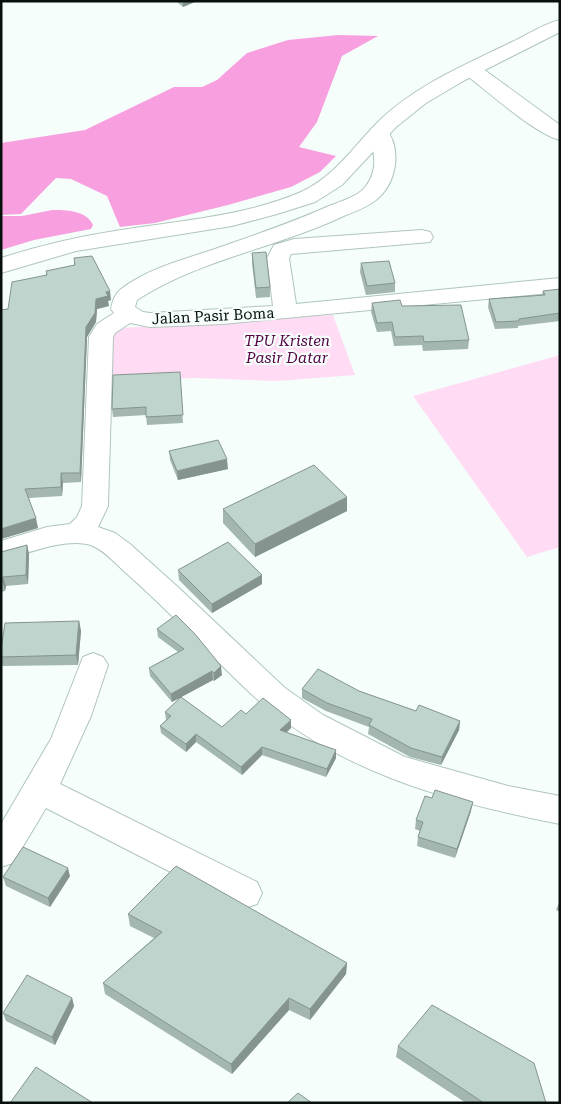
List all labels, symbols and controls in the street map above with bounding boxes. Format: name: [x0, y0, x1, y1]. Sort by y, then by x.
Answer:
street label: Jalan Pasir Boma: [151, 304, 275, 328]
park label: TPU Kristen Pasir Datar: [244, 332, 330, 367]

